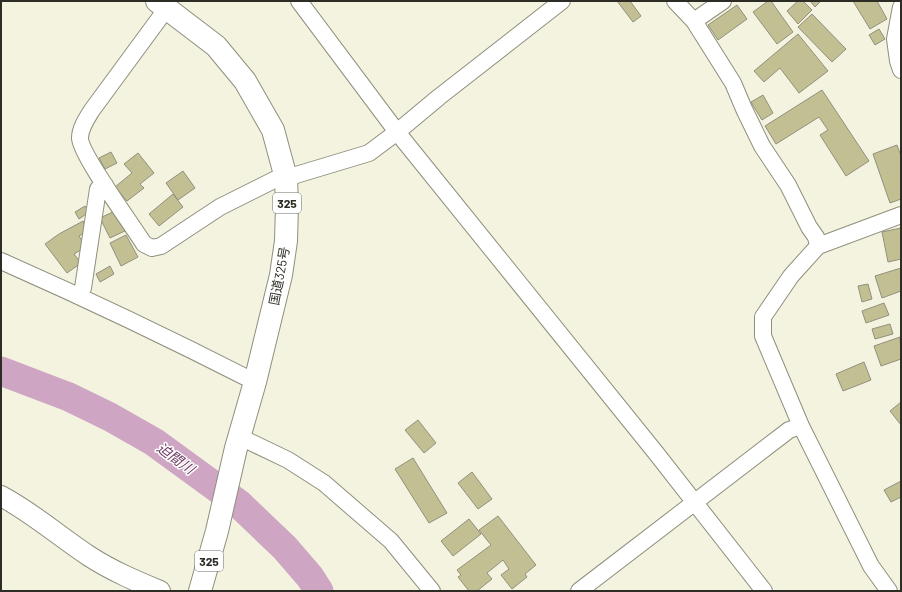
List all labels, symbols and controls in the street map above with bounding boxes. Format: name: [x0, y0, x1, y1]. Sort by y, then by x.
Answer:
road number: 325: [273, 193, 301, 213]
street label: 国道325号: [265, 245, 293, 307]
water label: 迫間川: [154, 439, 200, 478]
road number: 325: [195, 551, 223, 571]

